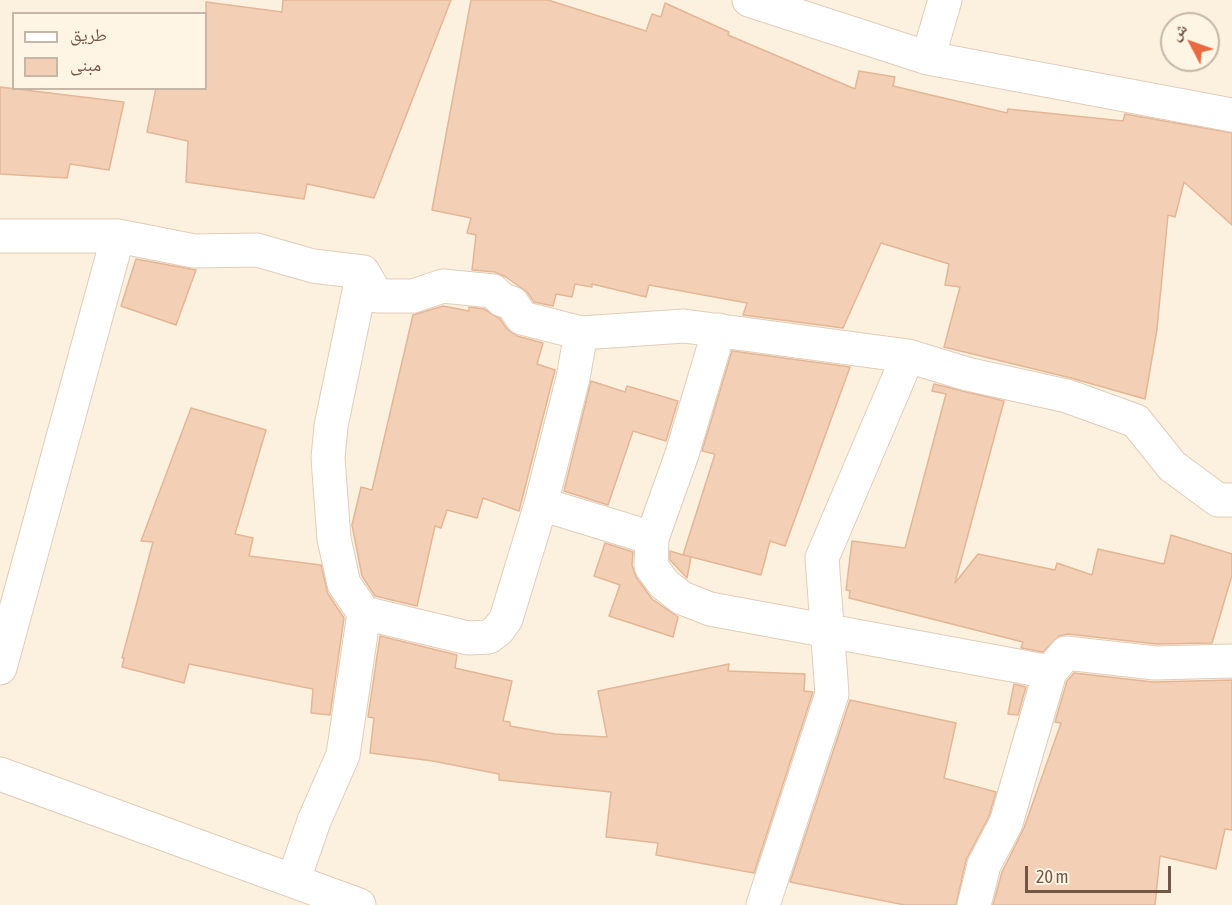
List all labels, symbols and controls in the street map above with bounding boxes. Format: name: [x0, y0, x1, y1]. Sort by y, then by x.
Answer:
legend: [12, 12, 207, 90]
north arrow: [1160, 12, 1220, 72]
text: ش: [1166, 19, 1190, 44]
text: طريق: [70, 24, 107, 45]
text: مبنى: [70, 54, 101, 75]
scale bar: [1028, 854, 1174, 892]
text: 20 m: [1036, 866, 1068, 887]

